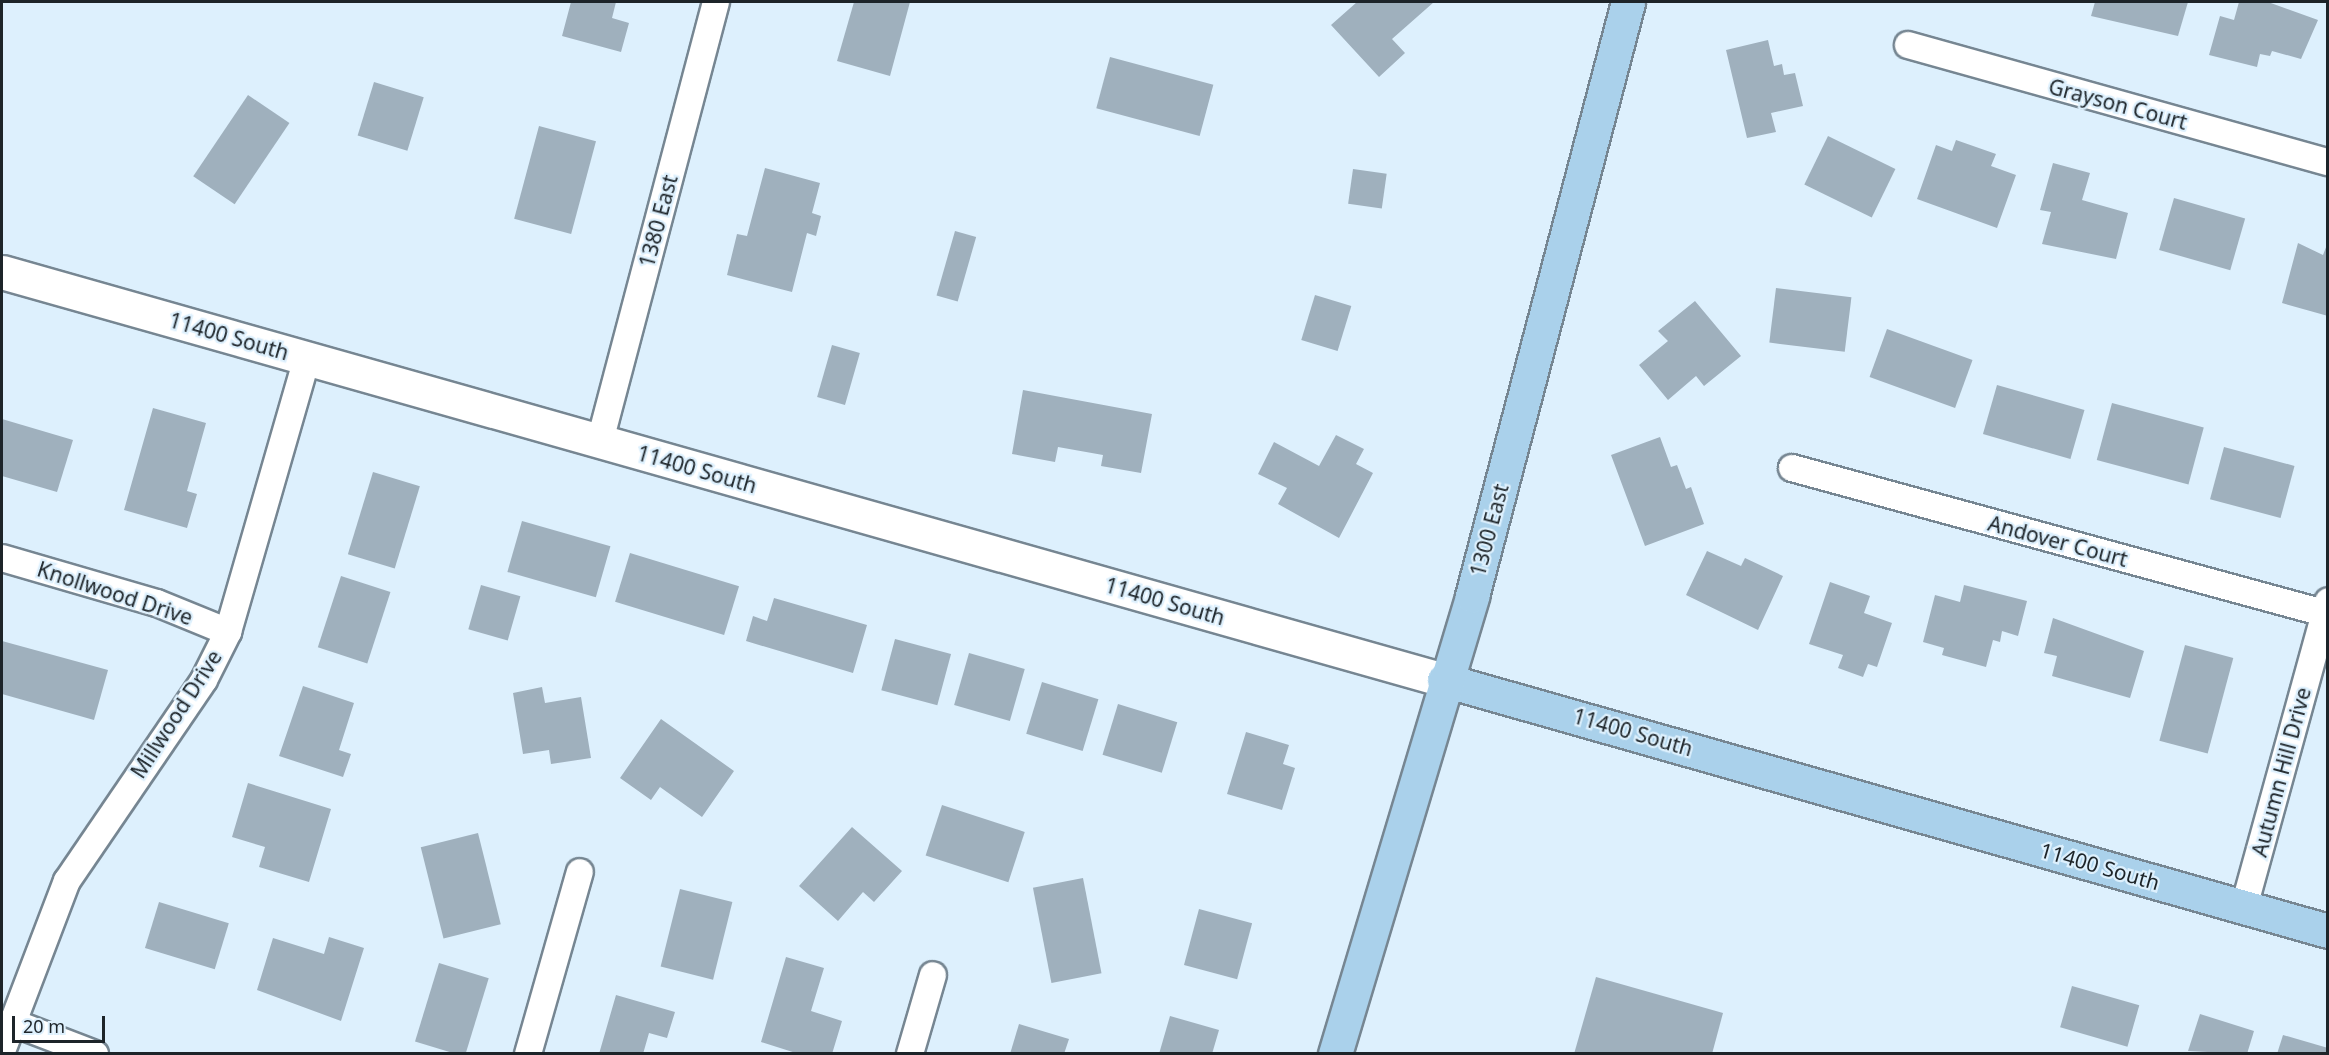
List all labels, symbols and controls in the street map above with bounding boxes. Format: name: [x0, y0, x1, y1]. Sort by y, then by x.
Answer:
street label: Grayson Court: [2046, 73, 2190, 135]
street label: 1380 East: [634, 172, 682, 270]
street label: 11400 South: [166, 307, 292, 365]
street label: 11400 South: [634, 440, 760, 498]
street label: 1300 East: [1465, 481, 1513, 579]
street label: Andover Court: [1985, 510, 2131, 572]
street label: Knollwood Drive: [34, 556, 196, 630]
street label: 11400 South: [1102, 572, 1228, 630]
street label: Millwood Drive: [125, 645, 227, 783]
street label: Autumn Hill Drive: [2246, 685, 2316, 859]
street label: 11400 South: [1570, 703, 1696, 761]
street label: 11400 South: [2037, 837, 2163, 895]
scale bar: [15, 1004, 108, 1042]
text: 20 m: [23, 1014, 65, 1038]

